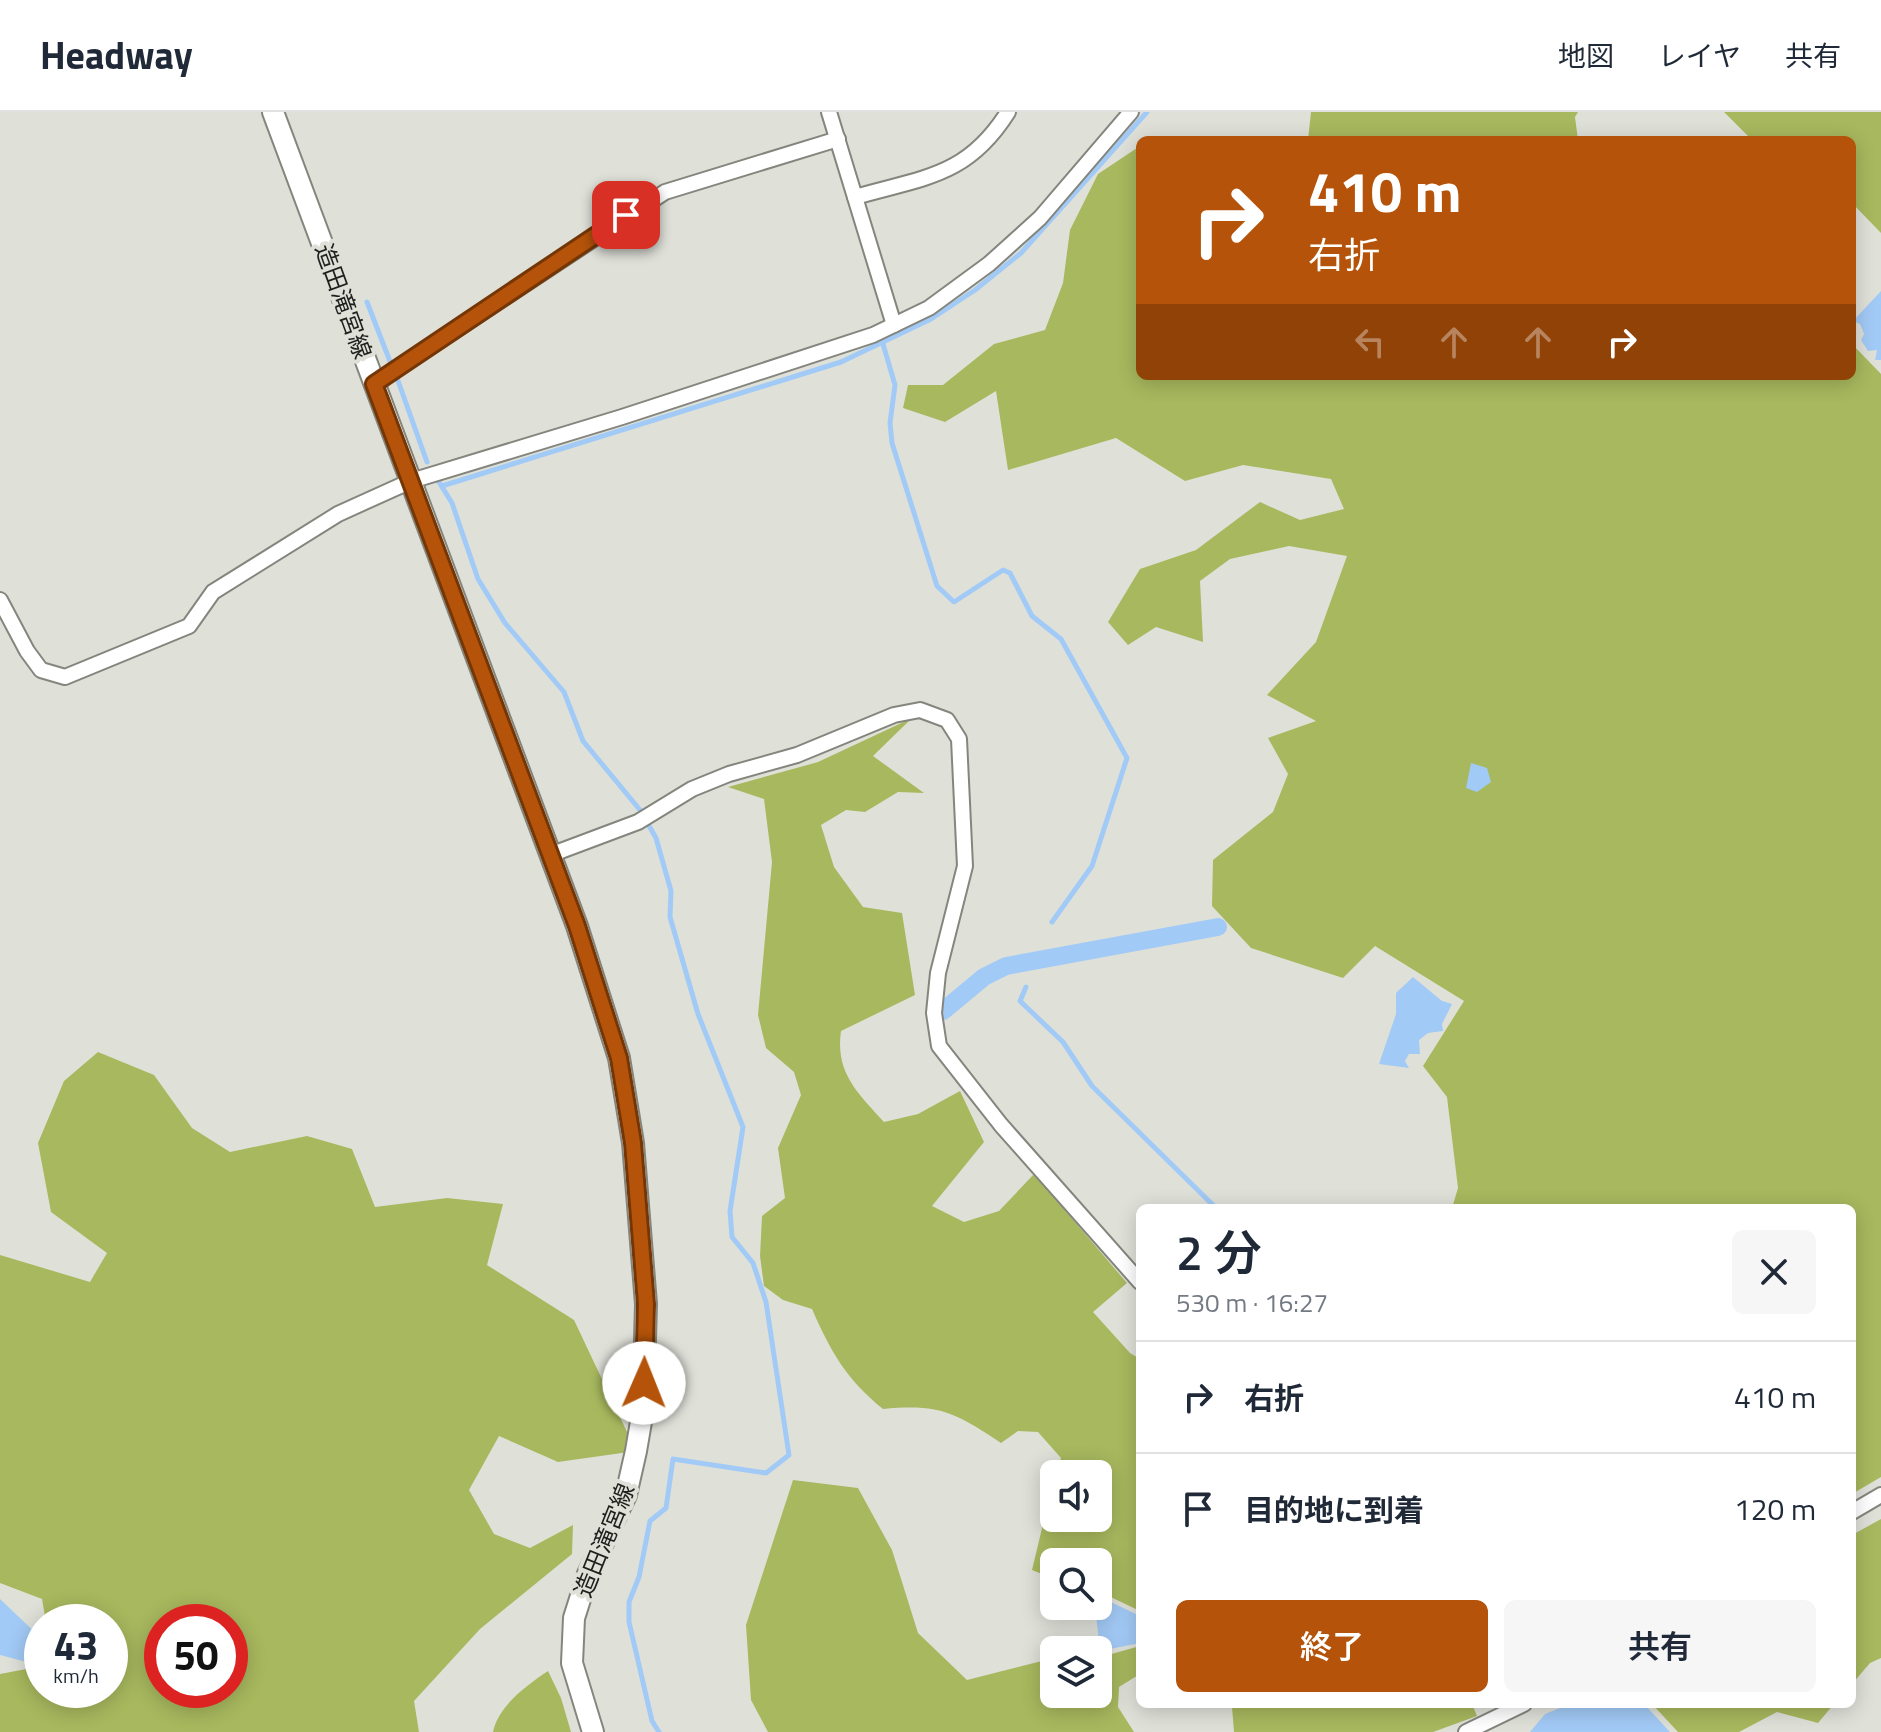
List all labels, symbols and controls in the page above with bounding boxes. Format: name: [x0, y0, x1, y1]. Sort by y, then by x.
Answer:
text: Headway: [40, 26, 193, 84]
text: 地図: [1558, 34, 1614, 77]
text: レイヤ: [1658, 34, 1741, 77]
text: 共有: [1785, 34, 1841, 77]
text: 410 m: [1308, 149, 1461, 234]
icon: right: [1176, 168, 1280, 272]
pin: [592, 181, 660, 249]
icon: arrive: [604, 193, 648, 237]
text: 右折: [1308, 227, 1380, 282]
street label: 造田滝宮線: [307, 238, 381, 364]
icon: left: [1348, 320, 1392, 364]
icon: ahead: [1432, 320, 1476, 364]
icon: ahead: [1516, 320, 1560, 364]
icon: right: [1600, 320, 1644, 364]
text: 2 分: [1176, 1216, 1261, 1289]
button: close: [1732, 1230, 1816, 1314]
text: 530 m · 16:27: [1176, 1283, 1328, 1322]
position arrow: [602, 1341, 686, 1425]
text: 410 m: [1734, 1374, 1816, 1420]
icon: right: [1176, 1375, 1220, 1419]
text: 右折: [1244, 1375, 1304, 1421]
map controls: [1040, 1460, 1112, 1708]
button: sound: [1040, 1460, 1112, 1532]
street label: 造田滝宮線: [565, 1478, 643, 1602]
text: 120 m: [1734, 1486, 1816, 1532]
icon: arrive: [1176, 1487, 1220, 1531]
text: 目的地に到着: [1244, 1487, 1424, 1533]
button: search: [1040, 1548, 1112, 1620]
button: 終了: [1176, 1600, 1488, 1692]
button: 共有: [1504, 1600, 1816, 1692]
speed limit sign: 50: [144, 1604, 248, 1708]
text: 43: [54, 1615, 98, 1676]
button: layers: [1040, 1636, 1112, 1708]
text: km/h: [53, 1660, 99, 1691]

